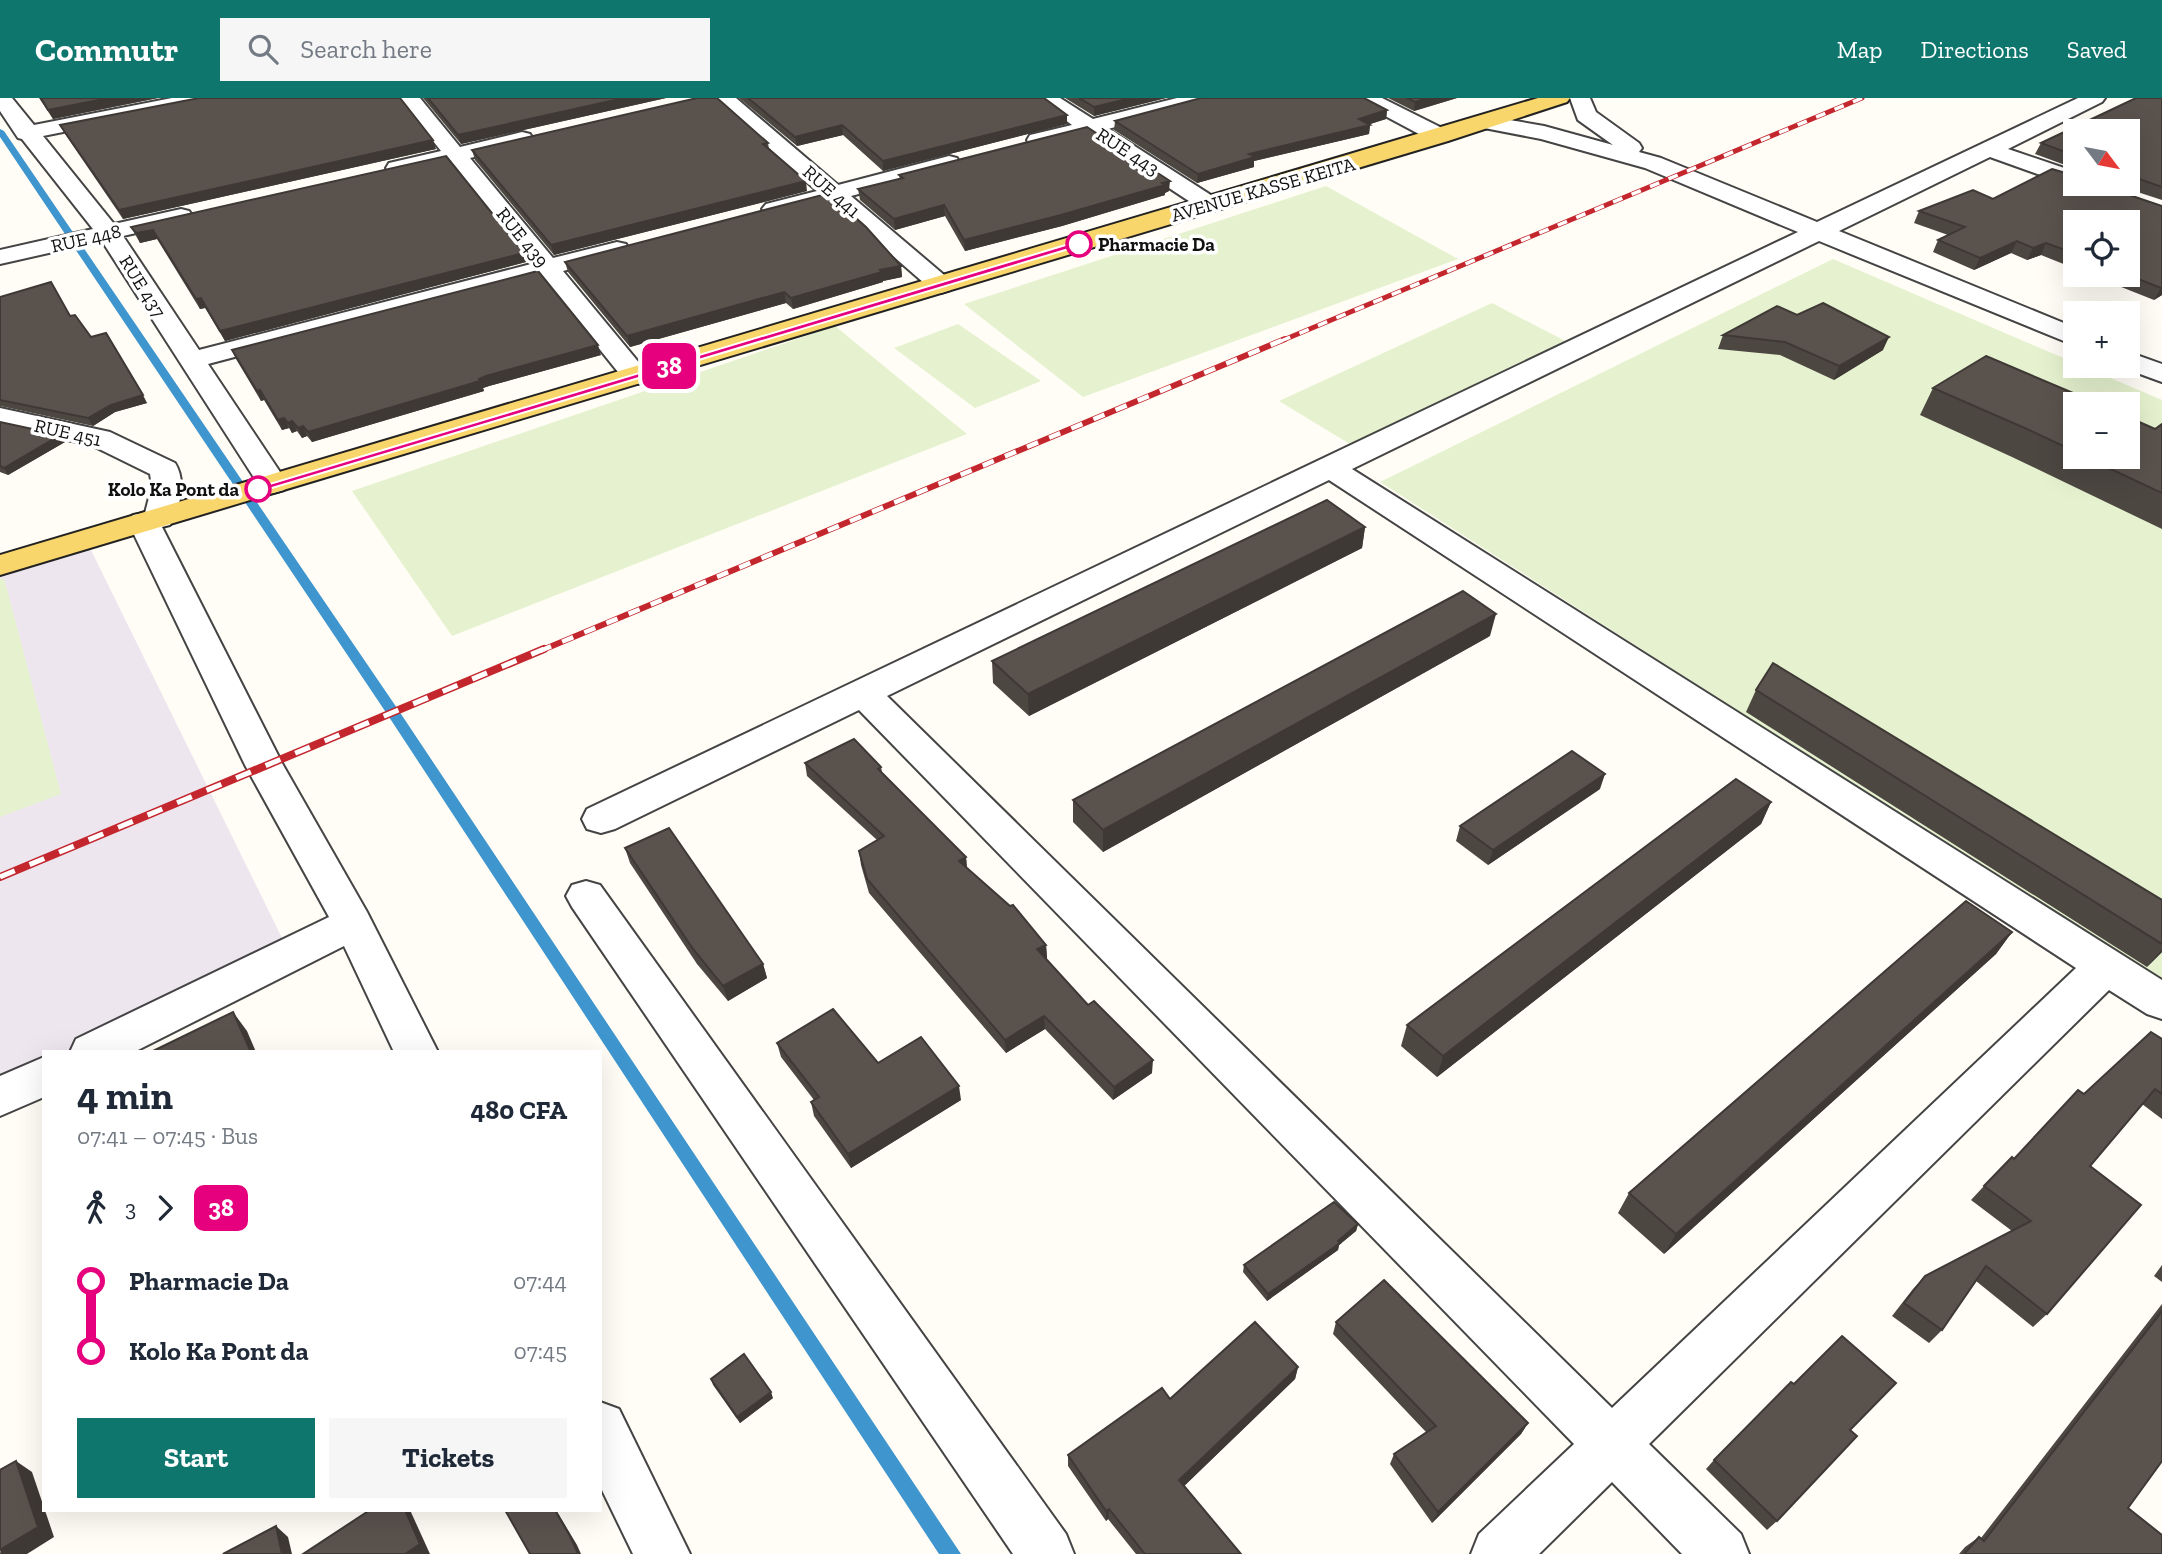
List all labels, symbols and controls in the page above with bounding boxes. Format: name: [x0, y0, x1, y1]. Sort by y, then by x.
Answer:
search box: [220, 18, 710, 81]
text: Commutr: [35, 30, 178, 69]
icon: search: [244, 30, 282, 68]
text: Search here: [300, 33, 432, 65]
text: Map: [1837, 35, 1883, 64]
text: Directions: [1921, 35, 2029, 64]
text: Saved: [2067, 35, 2127, 64]
north arrow: [2063, 119, 2140, 196]
map controls: [2063, 119, 2140, 469]
street label: RUE 443: [1092, 123, 1164, 180]
street label: AVENUE KASSE KEITA: [1168, 152, 1358, 227]
street label: RUE 441: [798, 160, 865, 222]
street label: RUE 439: [492, 203, 554, 272]
button: locate: [2063, 210, 2140, 287]
street label: RUE 448: [49, 219, 123, 258]
marker: Pharmacie Da: [1066, 231, 1092, 257]
place label: Pharmacie Da: [1098, 233, 1215, 256]
street label: RUE 437: [115, 251, 171, 322]
button: +: [2063, 301, 2140, 378]
line badge: 38: [638, 343, 700, 389]
text: 38: [656, 351, 682, 380]
button: −: [2063, 392, 2140, 469]
street label: RUE 451: [32, 414, 104, 451]
marker: Kolo Ka Pont da: [245, 476, 271, 502]
place label: Kolo Ka Pont da: [108, 478, 239, 501]
text: 4 min: [77, 1073, 173, 1119]
text: 480 CFA: [470, 1094, 567, 1126]
text: 07:41 – 07:45 · Bus: [77, 1122, 258, 1150]
icon: walk: [77, 1189, 115, 1227]
icon: forward: [146, 1189, 184, 1227]
text: 38: [208, 1193, 234, 1222]
text: 3: [125, 1194, 136, 1222]
text: Pharmacie Da: [129, 1265, 289, 1297]
text: 07:44: [513, 1267, 567, 1295]
text: Kolo Ka Pont da: [129, 1335, 309, 1367]
text: 07:45: [514, 1337, 567, 1365]
button: Start: [77, 1418, 315, 1498]
button: Tickets: [329, 1418, 567, 1498]

